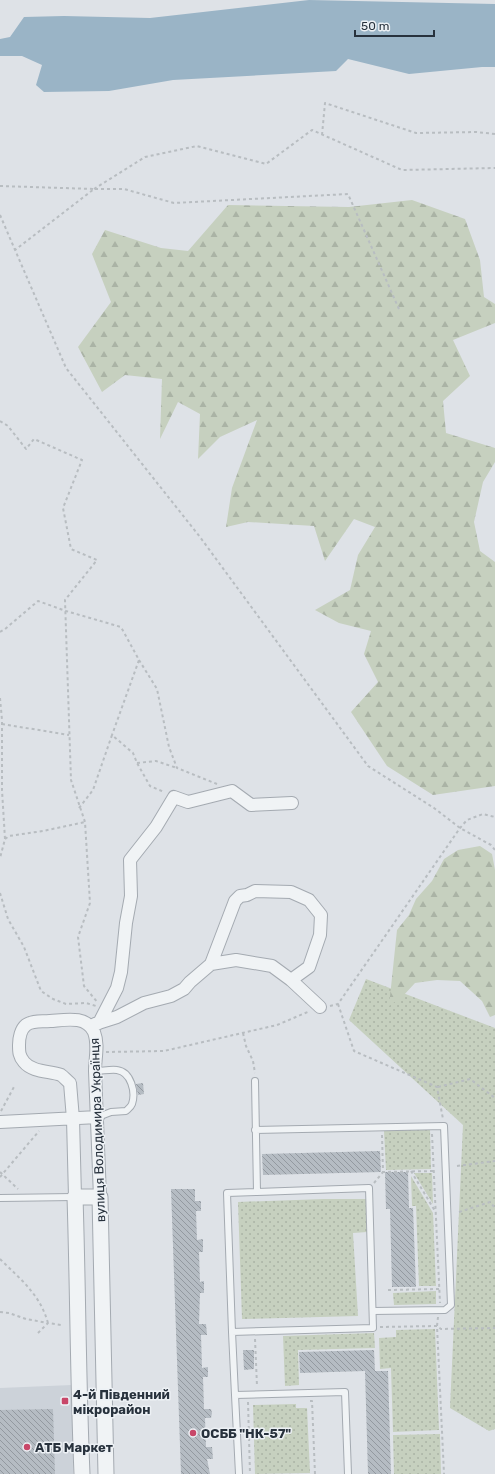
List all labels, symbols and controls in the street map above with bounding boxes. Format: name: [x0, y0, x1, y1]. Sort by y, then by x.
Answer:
scale bar: [355, 12, 434, 38]
text: 50 m: [361, 19, 389, 33]
street label: вулиця Володимира Українця: [87, 1037, 108, 1223]
place label: 4-й Південний мікрорайон: [73, 1387, 170, 1417]
marker: 4-й Південний мікрорайон: [60, 1396, 70, 1406]
place label: ОСББ "НК-57": [201, 1426, 291, 1441]
marker: ОСББ "НК-57": [188, 1428, 198, 1438]
place label: АТБ Маркет: [35, 1440, 113, 1455]
marker: АТБ Маркет: [22, 1442, 32, 1452]

